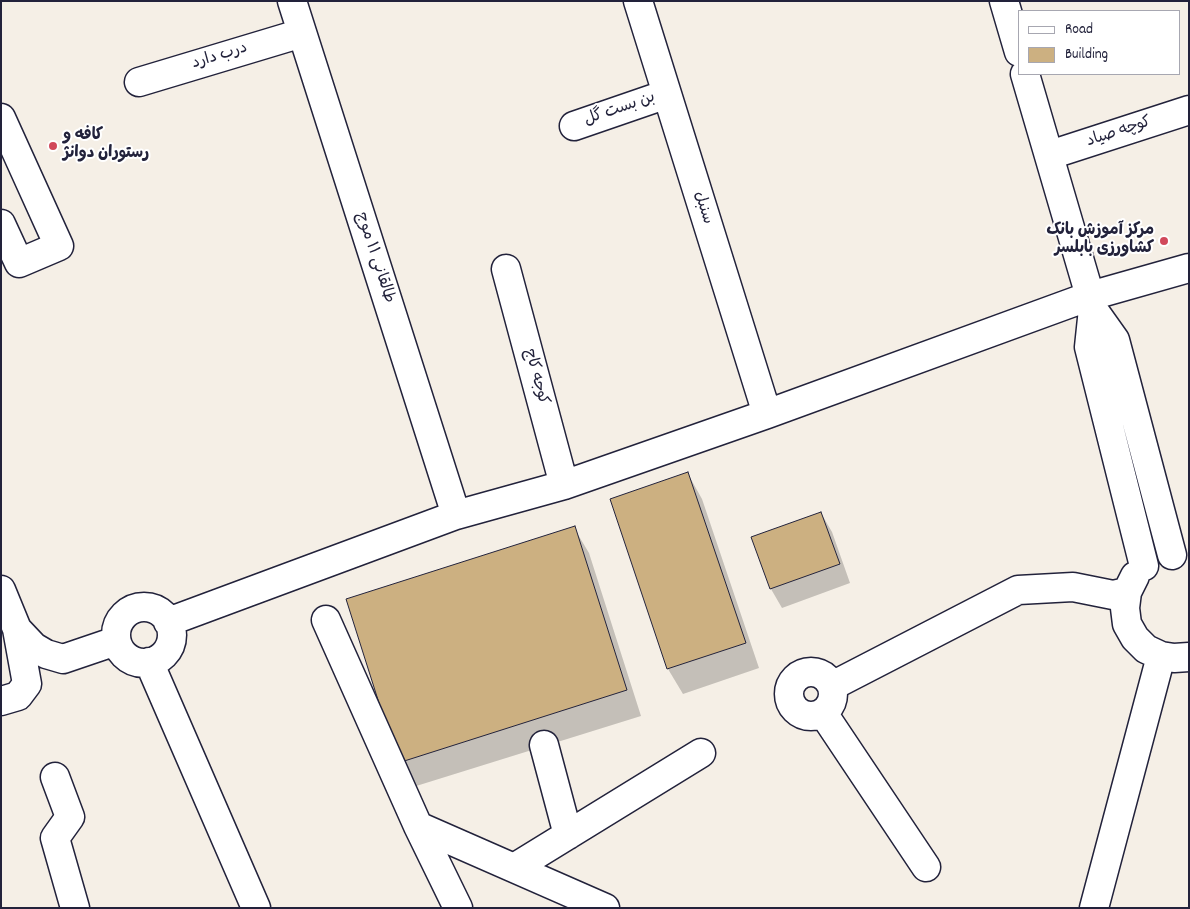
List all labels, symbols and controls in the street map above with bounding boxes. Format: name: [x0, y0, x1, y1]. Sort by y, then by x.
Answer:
legend: [1018, 10, 1180, 75]
text: Road: [1065, 19, 1093, 41]
street label: درب دارد: [190, 39, 250, 75]
text: Building: [1065, 44, 1108, 66]
street label: بن بست گل: [582, 89, 658, 131]
street label: کوچه صیاد: [1084, 114, 1154, 152]
place label: کافه و رستوران دوانژ: [63, 127, 149, 165]
marker: کافه و رستوران دوانژ: [47, 140, 59, 152]
street label: سنبل: [688, 189, 716, 227]
street label: طالقانی ۱۱ موج: [350, 210, 398, 306]
place label: مرکز آموزش بانک کشاورزی بابلسر: [1047, 222, 1154, 260]
marker: مرکز آموزش بانک کشاورزی بابلسر: [1158, 235, 1170, 247]
street label: کوجه کاج: [518, 347, 552, 407]

